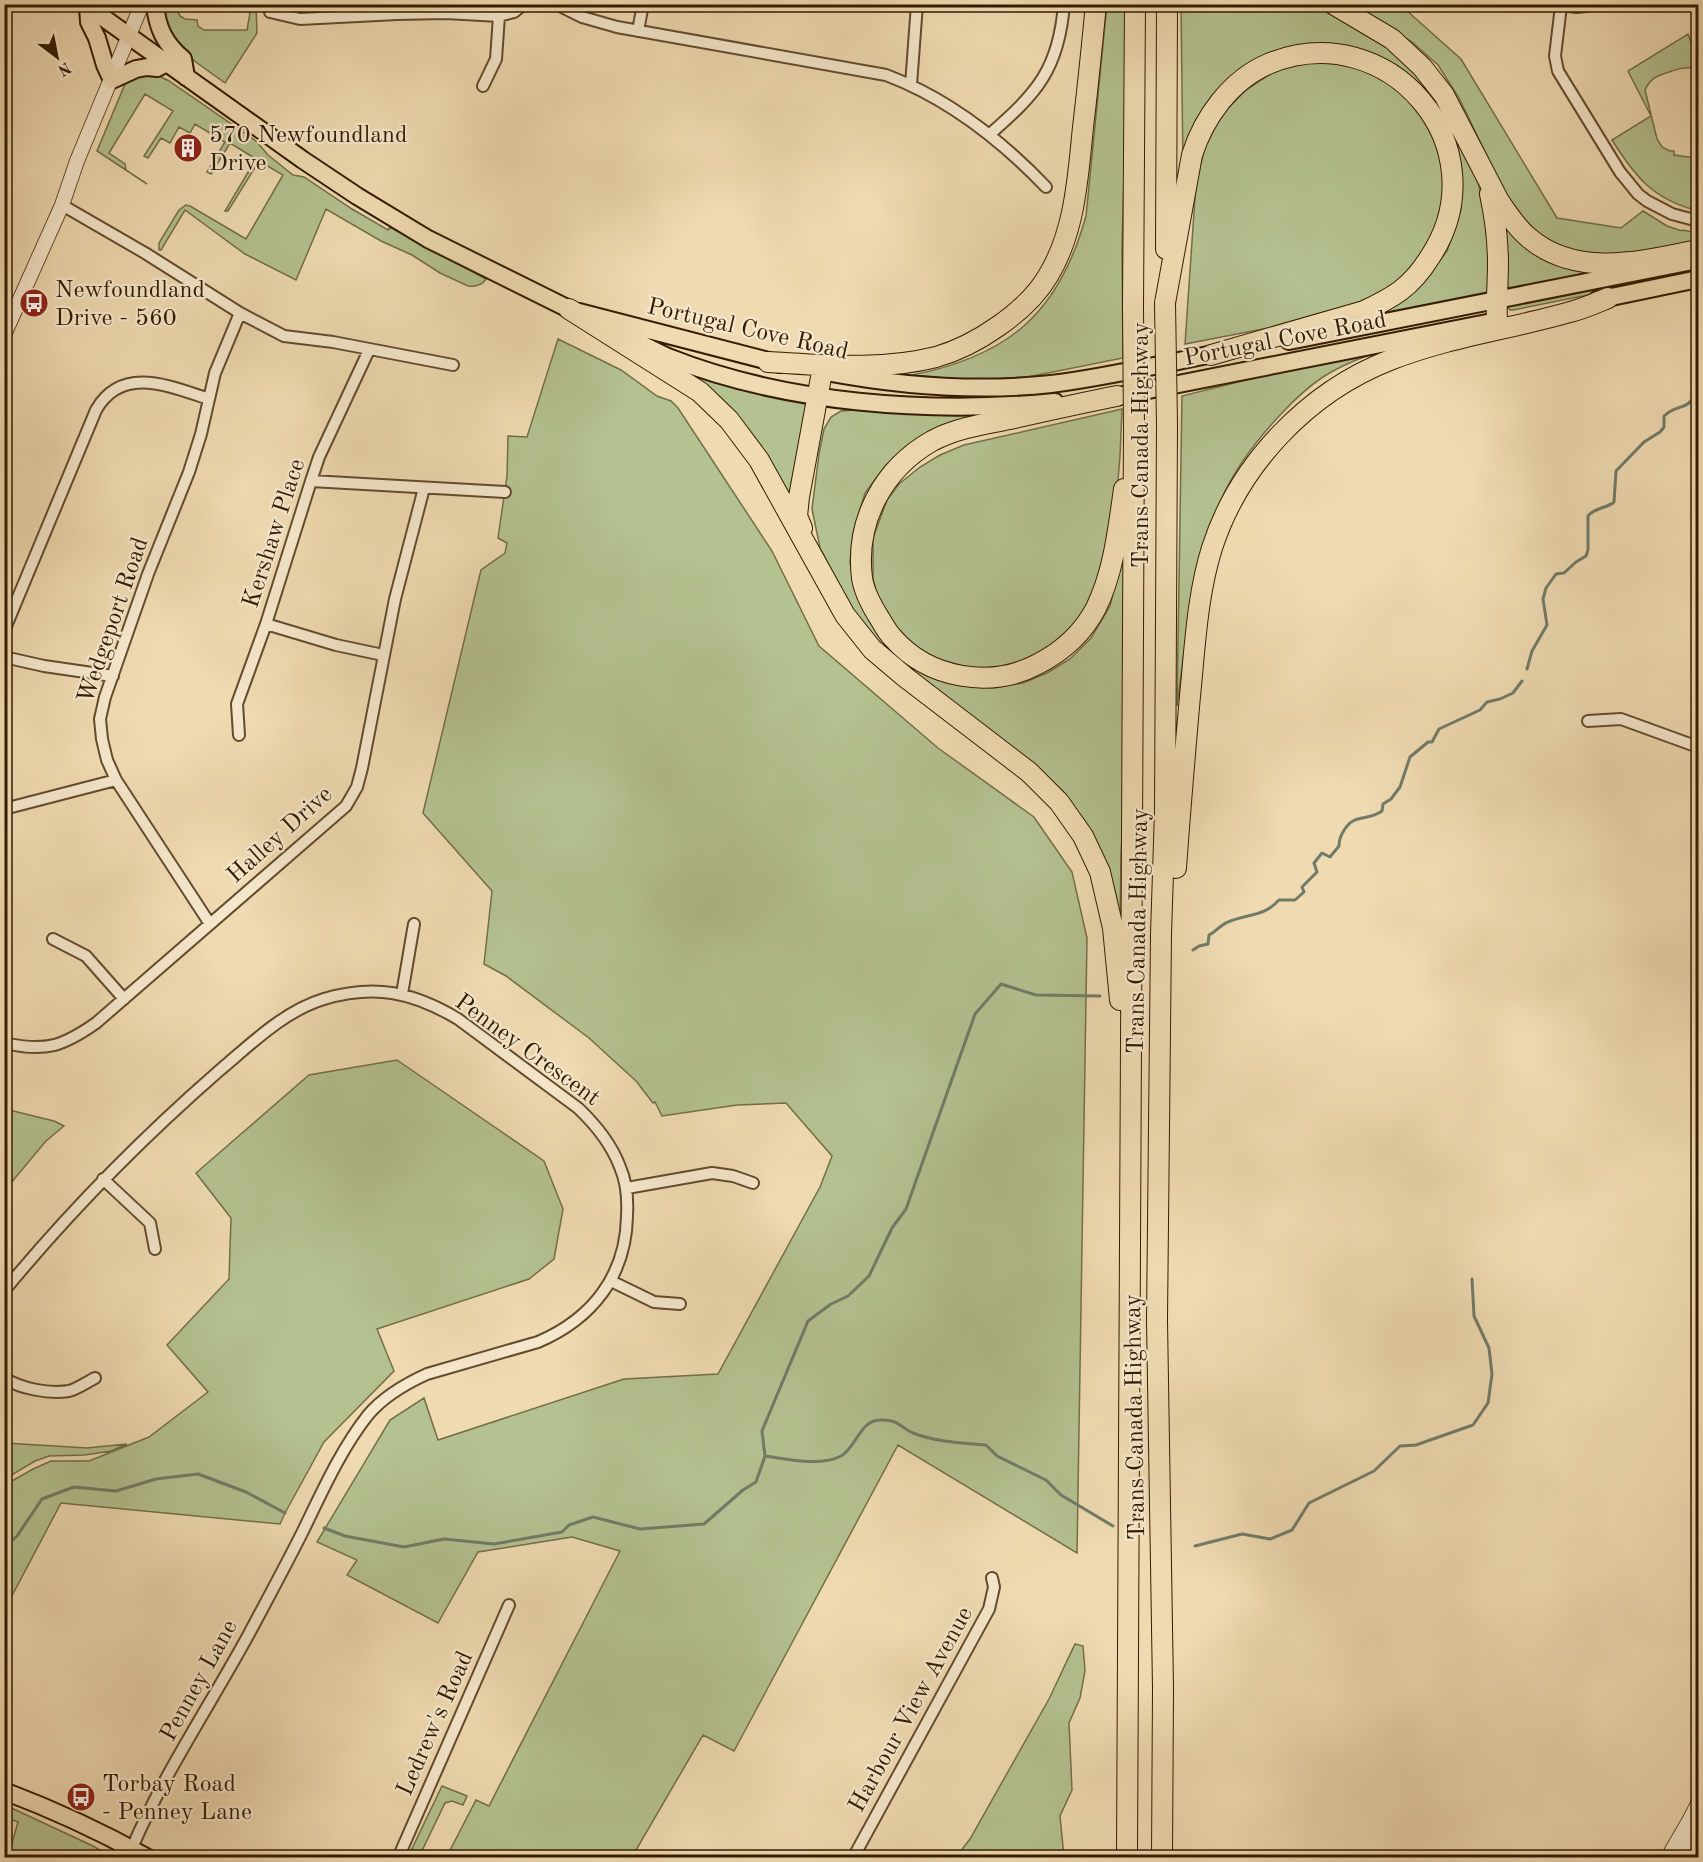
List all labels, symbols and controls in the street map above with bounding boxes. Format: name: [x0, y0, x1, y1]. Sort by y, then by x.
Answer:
north arrow: [27, 27, 87, 87]
text: N: [54, 58, 73, 78]
place label: 570 Newfoundland Drive: [209, 124, 408, 176]
building icon: 570 Newfoundland Drive: [172, 132, 204, 164]
place label: Newfoundland Drive - 560: [55, 279, 205, 331]
bus stop icon: Newfoundland Drive - 560: [18, 287, 50, 319]
street label: Portugal Cove Road: [645, 295, 851, 365]
street label: Portugal Cove Road: [1182, 309, 1389, 371]
street label: Trans Canada Highway: [1130, 322, 1154, 568]
street label: Kershaw Place: [239, 456, 310, 611]
street label: Wedgeport Road: [74, 535, 154, 707]
street label: Halley Drive: [223, 782, 337, 889]
street label: Trans Canada Highway: [1125, 807, 1153, 1054]
street label: Penney Crescent: [450, 990, 604, 1111]
street label: Trans Canada Highway: [1122, 1293, 1150, 1540]
street label: Harbour View Avenue: [845, 1603, 978, 1817]
street label: Penney Lane: [157, 1616, 243, 1746]
street label: Ledrew's Road: [393, 1648, 478, 1800]
place label: Torbay Road - Penney Lane: [102, 1773, 252, 1825]
bus stop icon: Torbay Road - Penney Lane: [65, 1781, 97, 1813]

